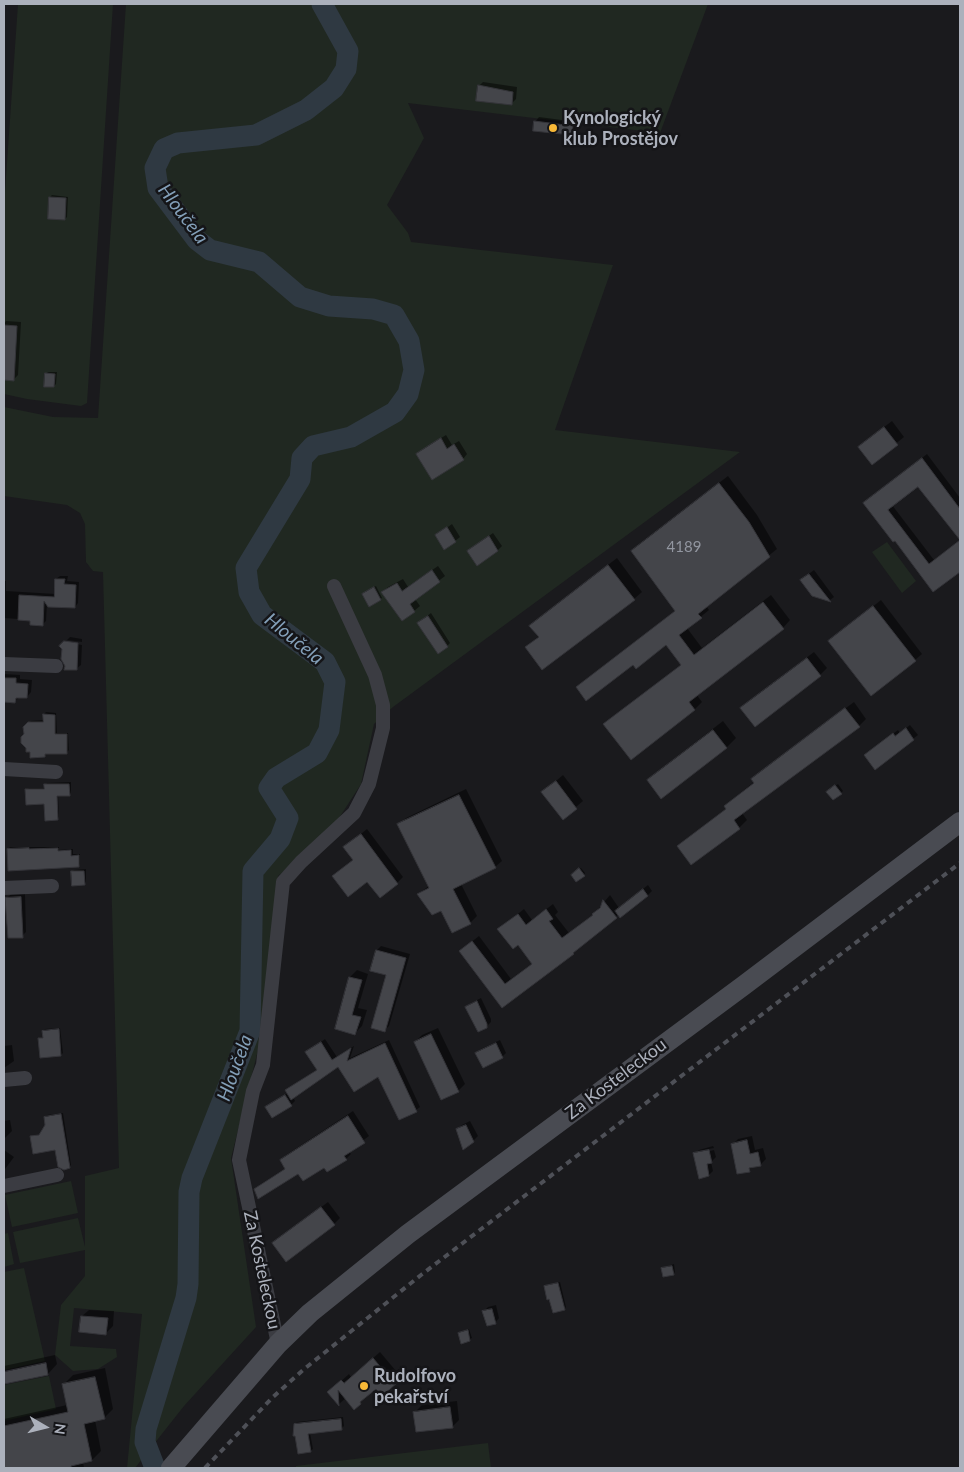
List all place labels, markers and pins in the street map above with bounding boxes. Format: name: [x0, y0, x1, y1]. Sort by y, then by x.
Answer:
place label: Kynologický klub Prostějov: [563, 107, 678, 150]
marker: Kynologický klub Prostějov: [547, 122, 559, 134]
place label: Rudolfovo pekařství: [374, 1365, 456, 1408]
marker: Rudolfovo pekařství: [358, 1380, 370, 1392]

